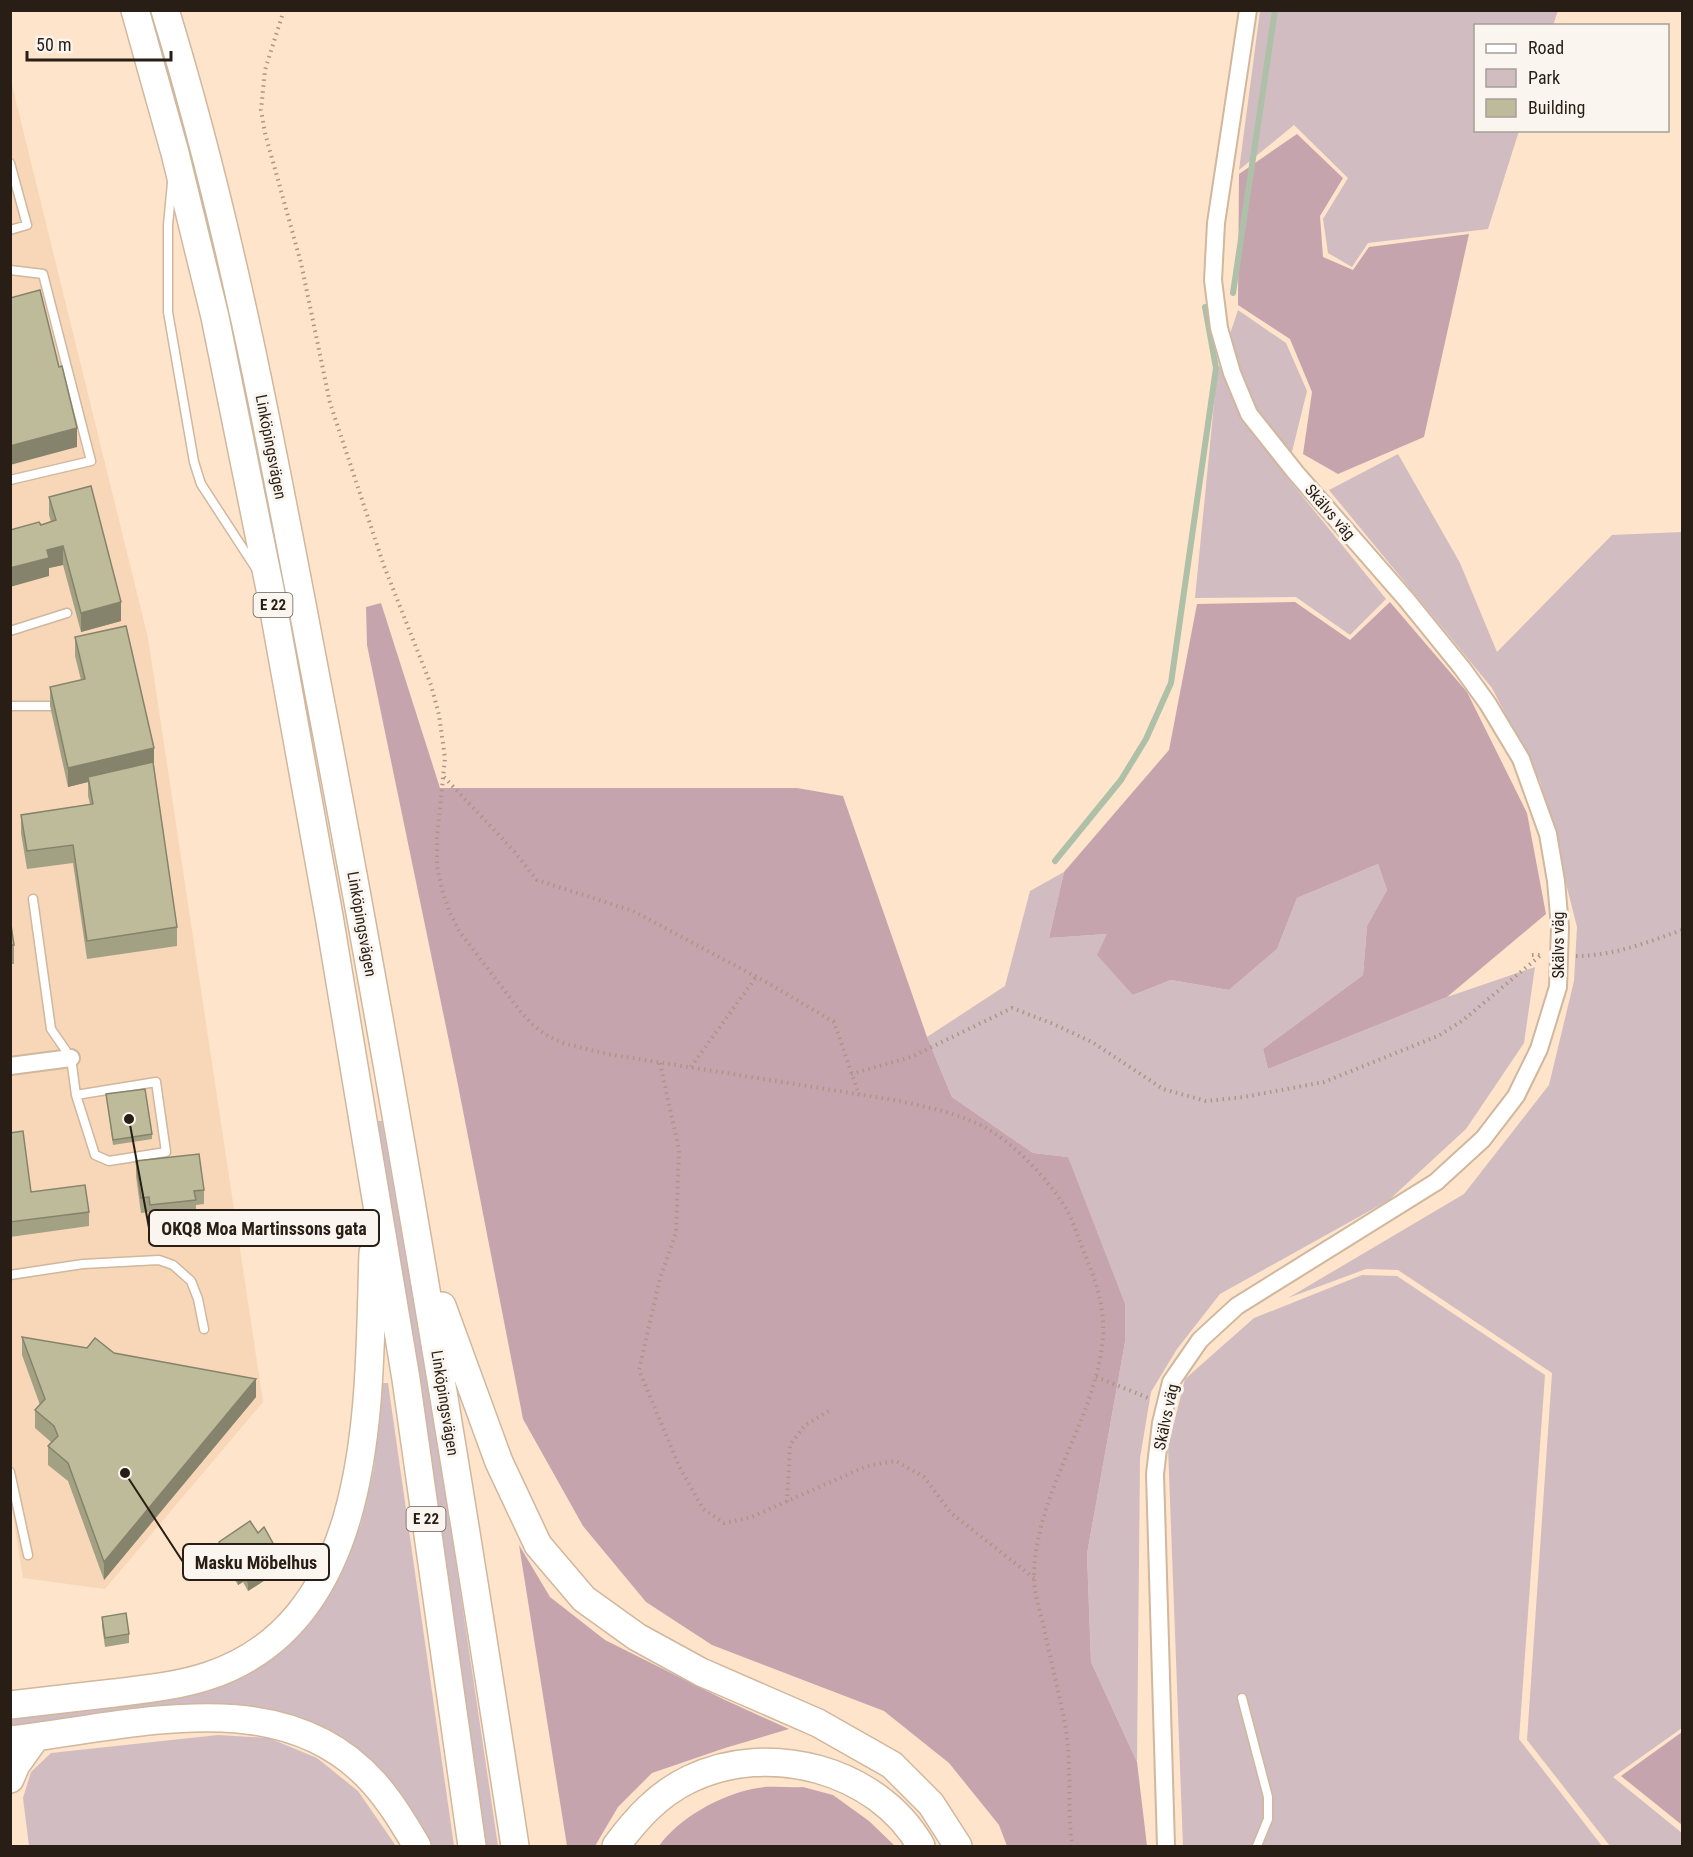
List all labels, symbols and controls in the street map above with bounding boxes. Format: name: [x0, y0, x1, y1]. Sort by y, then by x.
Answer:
scale bar: [27, 24, 171, 62]
legend: [1474, 24, 1669, 132]
text: 50 m: [36, 34, 71, 55]
text: Road: [1528, 37, 1564, 58]
text: Park: [1528, 67, 1560, 88]
text: Building: [1528, 97, 1585, 118]
street label: Linköpingsvägen: [252, 393, 290, 501]
street label: Skälvs väg: [1301, 481, 1359, 543]
road number: E 22: [254, 593, 292, 617]
street label: Linköpingsvägen: [343, 870, 381, 978]
street label: Skälvs väg: [1549, 912, 1568, 978]
callout: OKQ8 Moa Martinssons gata: [149, 1210, 379, 1246]
text: OKQ8 Moa Martinssons gata: [161, 1218, 367, 1239]
street label: Linköpingsvägen: [427, 1349, 463, 1457]
street label: Skälvs väg: [1150, 1382, 1182, 1452]
road number: E 22: [406, 1507, 446, 1531]
callout: Masku Möbelhus: [183, 1544, 329, 1580]
text: Masku Möbelhus: [195, 1552, 317, 1573]

